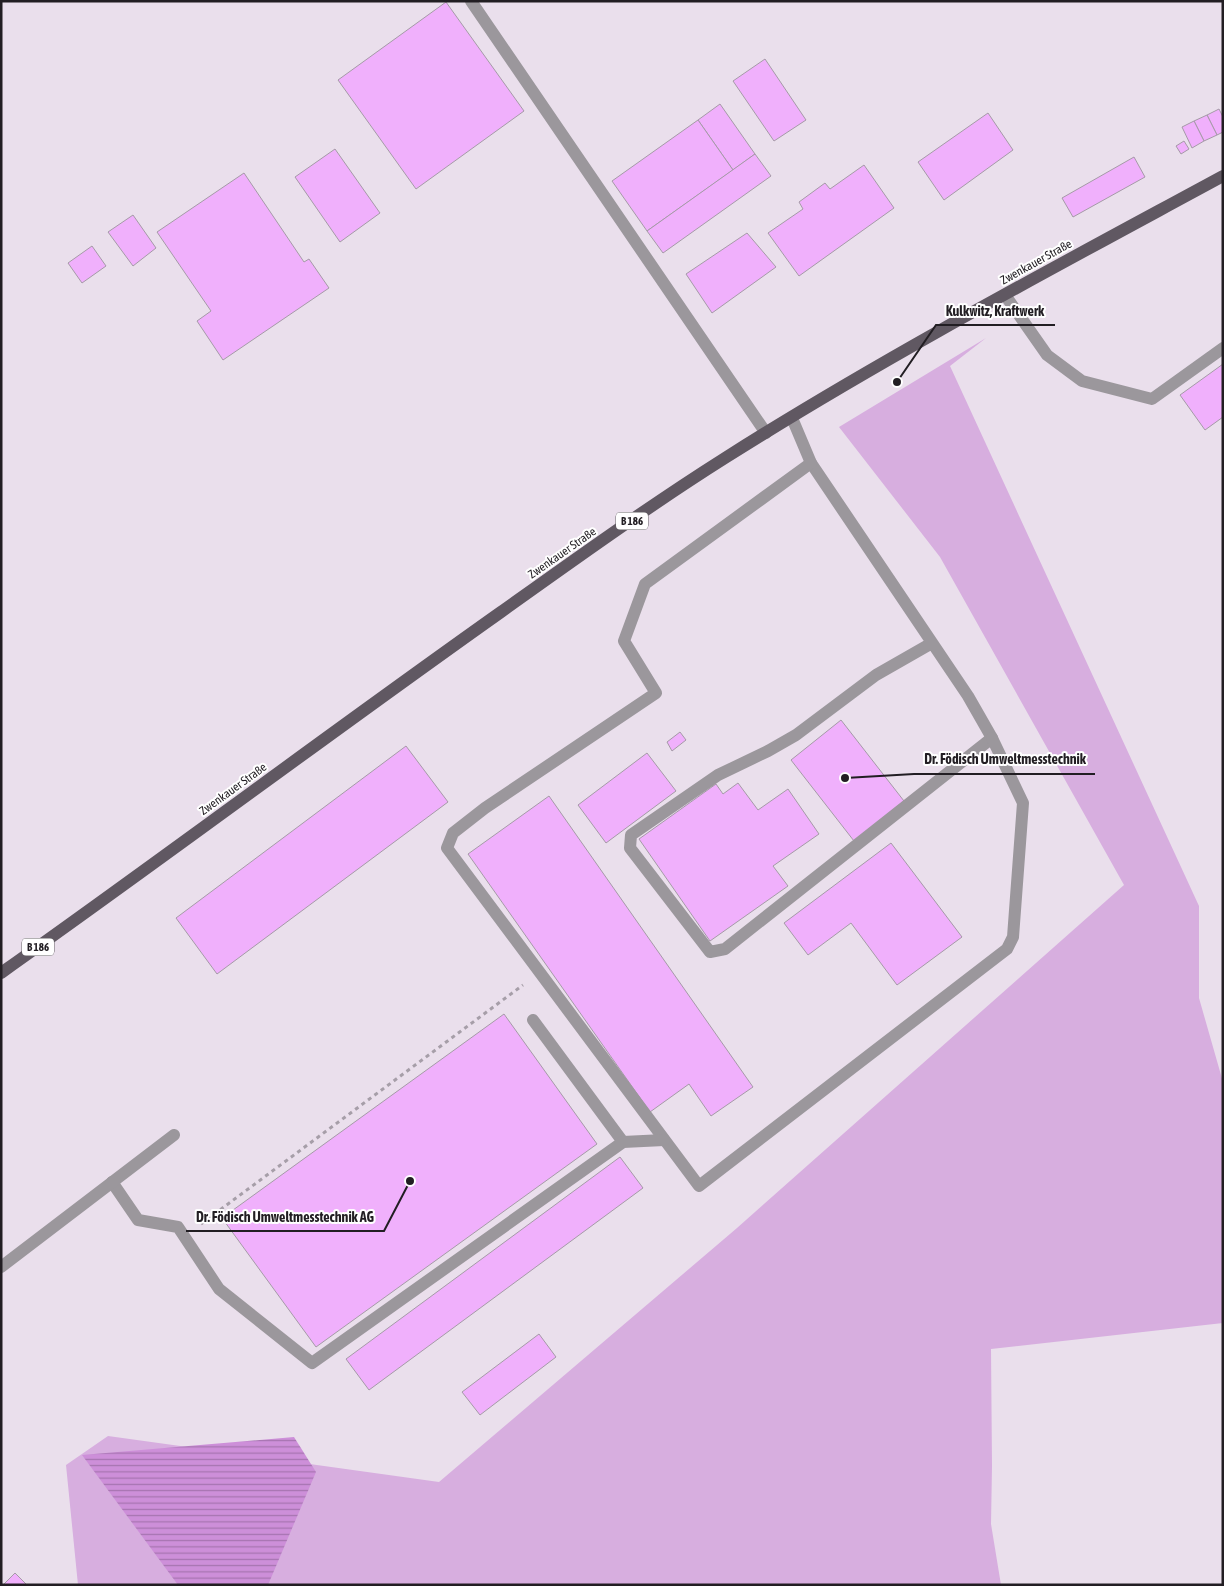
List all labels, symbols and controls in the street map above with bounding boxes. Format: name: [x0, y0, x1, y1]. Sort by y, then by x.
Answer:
street label: Zwenkauer Straße: [998, 237, 1074, 287]
callout: Kulkwitz, Kraftwerk: [936, 296, 1055, 325]
text: Kulkwitz, Kraftwerk: [946, 303, 1045, 319]
road number: B 186: [616, 512, 648, 530]
street label: Zwenkauer Straße: [525, 524, 599, 582]
callout: Dr. Födisch Umweltmesstechnik: [914, 745, 1095, 774]
text: Dr. Födisch Umweltmesstechnik: [924, 751, 1087, 767]
street label: Zwenkauer Straße: [197, 760, 269, 818]
road number: B 186: [22, 939, 54, 956]
callout: Dr. Födisch Umweltmesstechnik AG: [186, 1202, 384, 1231]
text: Dr. Födisch Umweltmesstechnik AG: [196, 1209, 375, 1225]

